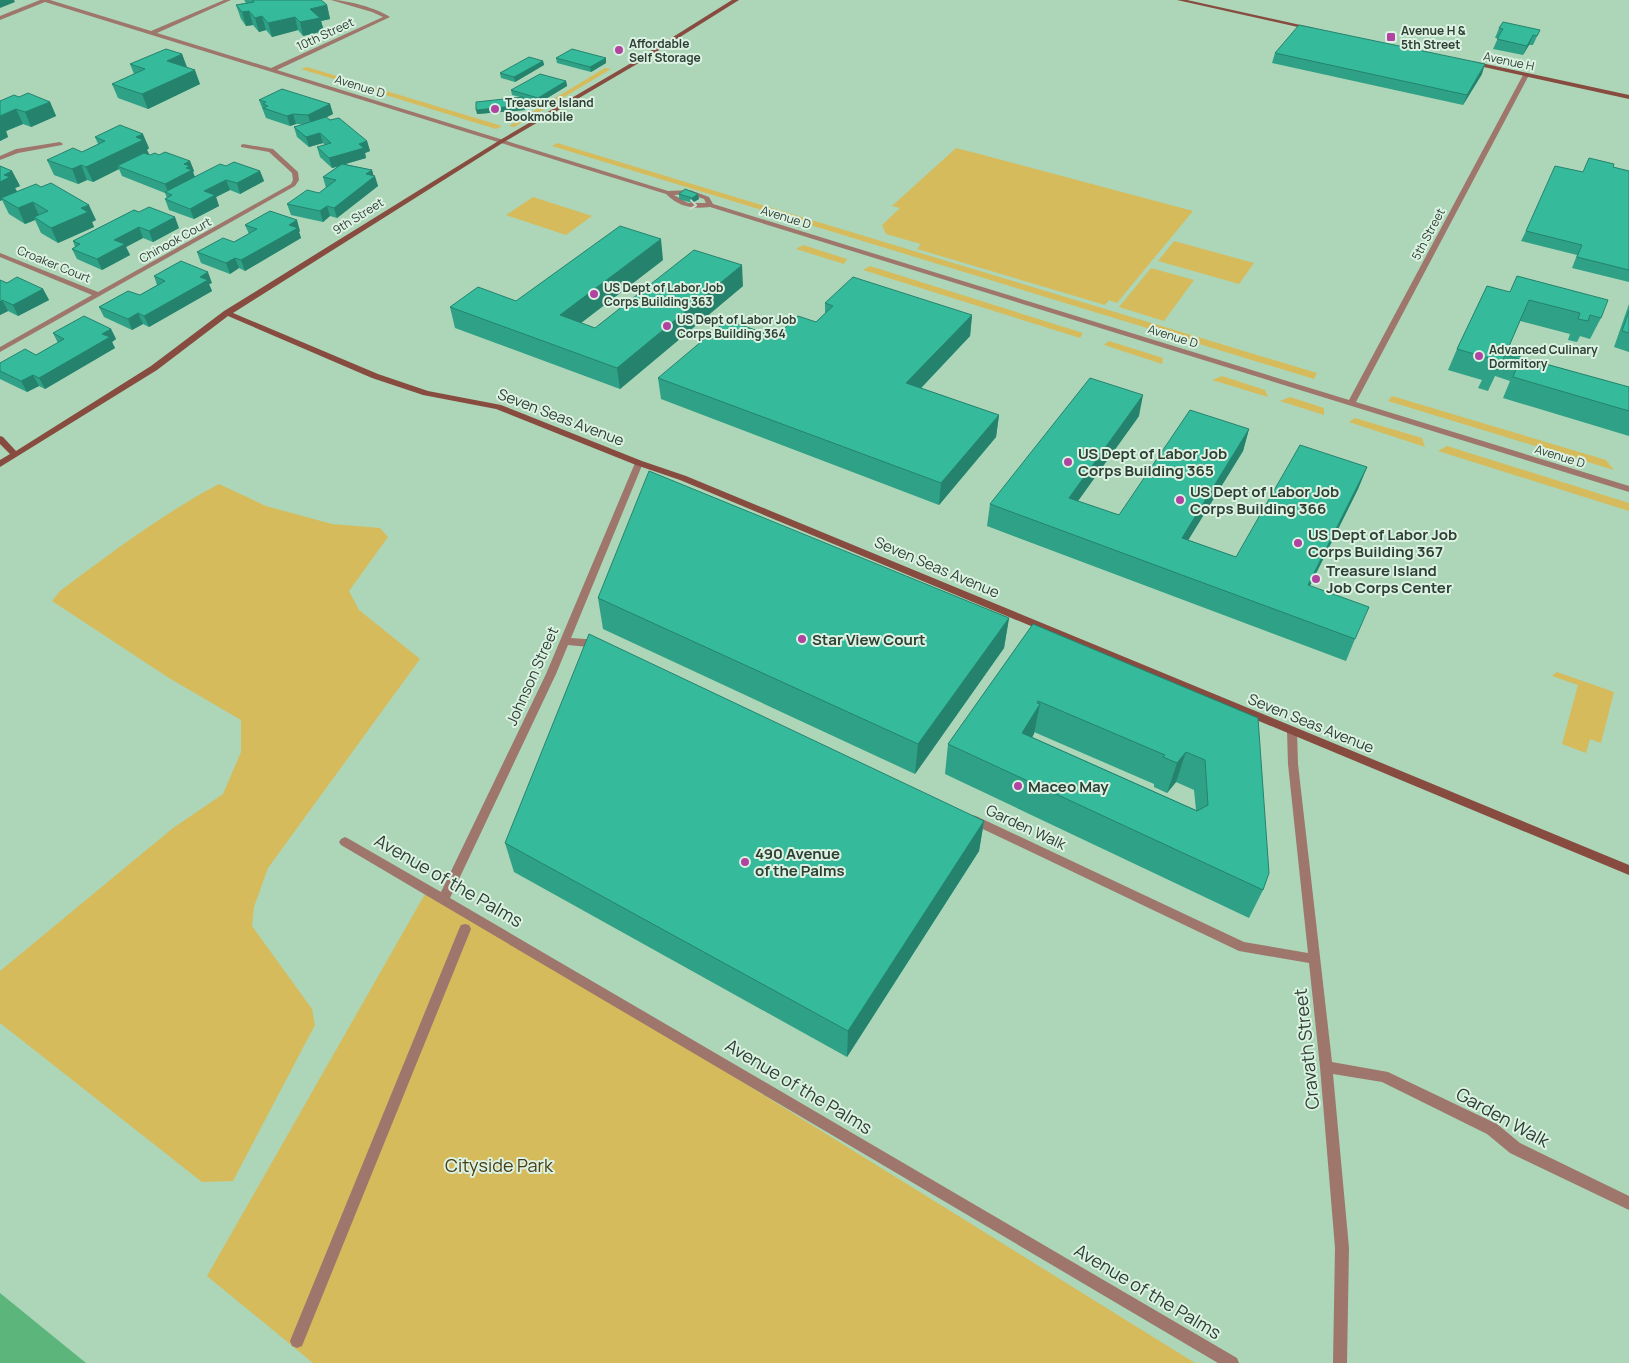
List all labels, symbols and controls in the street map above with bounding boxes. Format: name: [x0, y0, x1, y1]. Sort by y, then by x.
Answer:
street label: 10th Street: [293, 13, 357, 55]
place label: Avenue H & 5th Street: [1401, 22, 1466, 53]
marker: Avenue H & 5th Street: [1385, 31, 1397, 43]
place label: Affordable Self Storage: [629, 35, 701, 66]
marker: Affordable Self Storage: [613, 44, 625, 56]
street label: Avenue H: [1482, 47, 1536, 75]
street label: Avenue D: [333, 70, 387, 102]
place label: Treasure Island Bookmobile: [505, 94, 594, 125]
marker: Treasure Island Bookmobile: [489, 103, 501, 115]
street label: 9th Street: [329, 194, 387, 238]
one-way arrow: [689, 199, 697, 210]
street label: Avenue D: [759, 201, 813, 233]
street label: 5th Street: [1407, 205, 1449, 263]
street label: Chinook Court: [136, 213, 214, 267]
street label: Croaker Court: [15, 241, 94, 287]
place label: US Dept of Labor Job Corps Building 363: [604, 279, 724, 310]
marker: US Dept of Labor Job Corps Building 363: [588, 288, 600, 300]
place label: US Dept of Labor Job Corps Building 364: [677, 311, 797, 342]
marker: US Dept of Labor Job Corps Building 364: [661, 320, 673, 332]
street label: Avenue D: [1146, 320, 1200, 352]
place label: Advanced Culinary Dormitory: [1489, 341, 1598, 372]
marker: Advanced Culinary Dormitory: [1473, 350, 1485, 362]
street label: Seven Seas Avenue: [495, 383, 627, 451]
street label: Avenue D: [1533, 440, 1587, 472]
place label: US Dept of Labor Job Corps Building 365: [1078, 443, 1227, 481]
marker: US Dept of Labor Job Corps Building 365: [1062, 456, 1074, 468]
place label: US Dept of Labor Job Corps Building 366: [1190, 481, 1339, 519]
marker: US Dept of Labor Job Corps Building 366: [1174, 494, 1186, 506]
place label: US Dept of Labor Job Corps Building 367: [1308, 524, 1457, 562]
street label: Seven Seas Avenue: [871, 531, 1003, 603]
marker: US Dept of Labor Job Corps Building 367: [1292, 537, 1304, 549]
place label: Treasure Island Job Corps Center: [1326, 560, 1452, 598]
marker: Treasure Island Job Corps Center: [1310, 573, 1322, 585]
street label: Johnson Street: [501, 623, 563, 729]
place label: Star View Court: [812, 629, 925, 650]
marker: Star View Court: [796, 633, 808, 645]
street label: Seven Seas Avenue: [1245, 688, 1377, 758]
place label: Maceo May: [1028, 776, 1109, 797]
marker: Maceo May: [1012, 780, 1024, 792]
street label: Garden Walk: [983, 799, 1070, 855]
street label: Avenue of the Palms: [371, 828, 527, 932]
place label: 490 Avenue of the Palms: [755, 843, 845, 881]
marker: 490 Avenue of the Palms: [739, 856, 751, 868]
street label: Cravath Street: [1288, 987, 1324, 1111]
street label: Avenue of the Palms: [721, 1033, 877, 1139]
street label: Garden Walk: [1452, 1081, 1555, 1153]
park label: Cityside Park: [445, 1153, 554, 1177]
street label: Avenue of the Palms: [1070, 1238, 1226, 1344]

